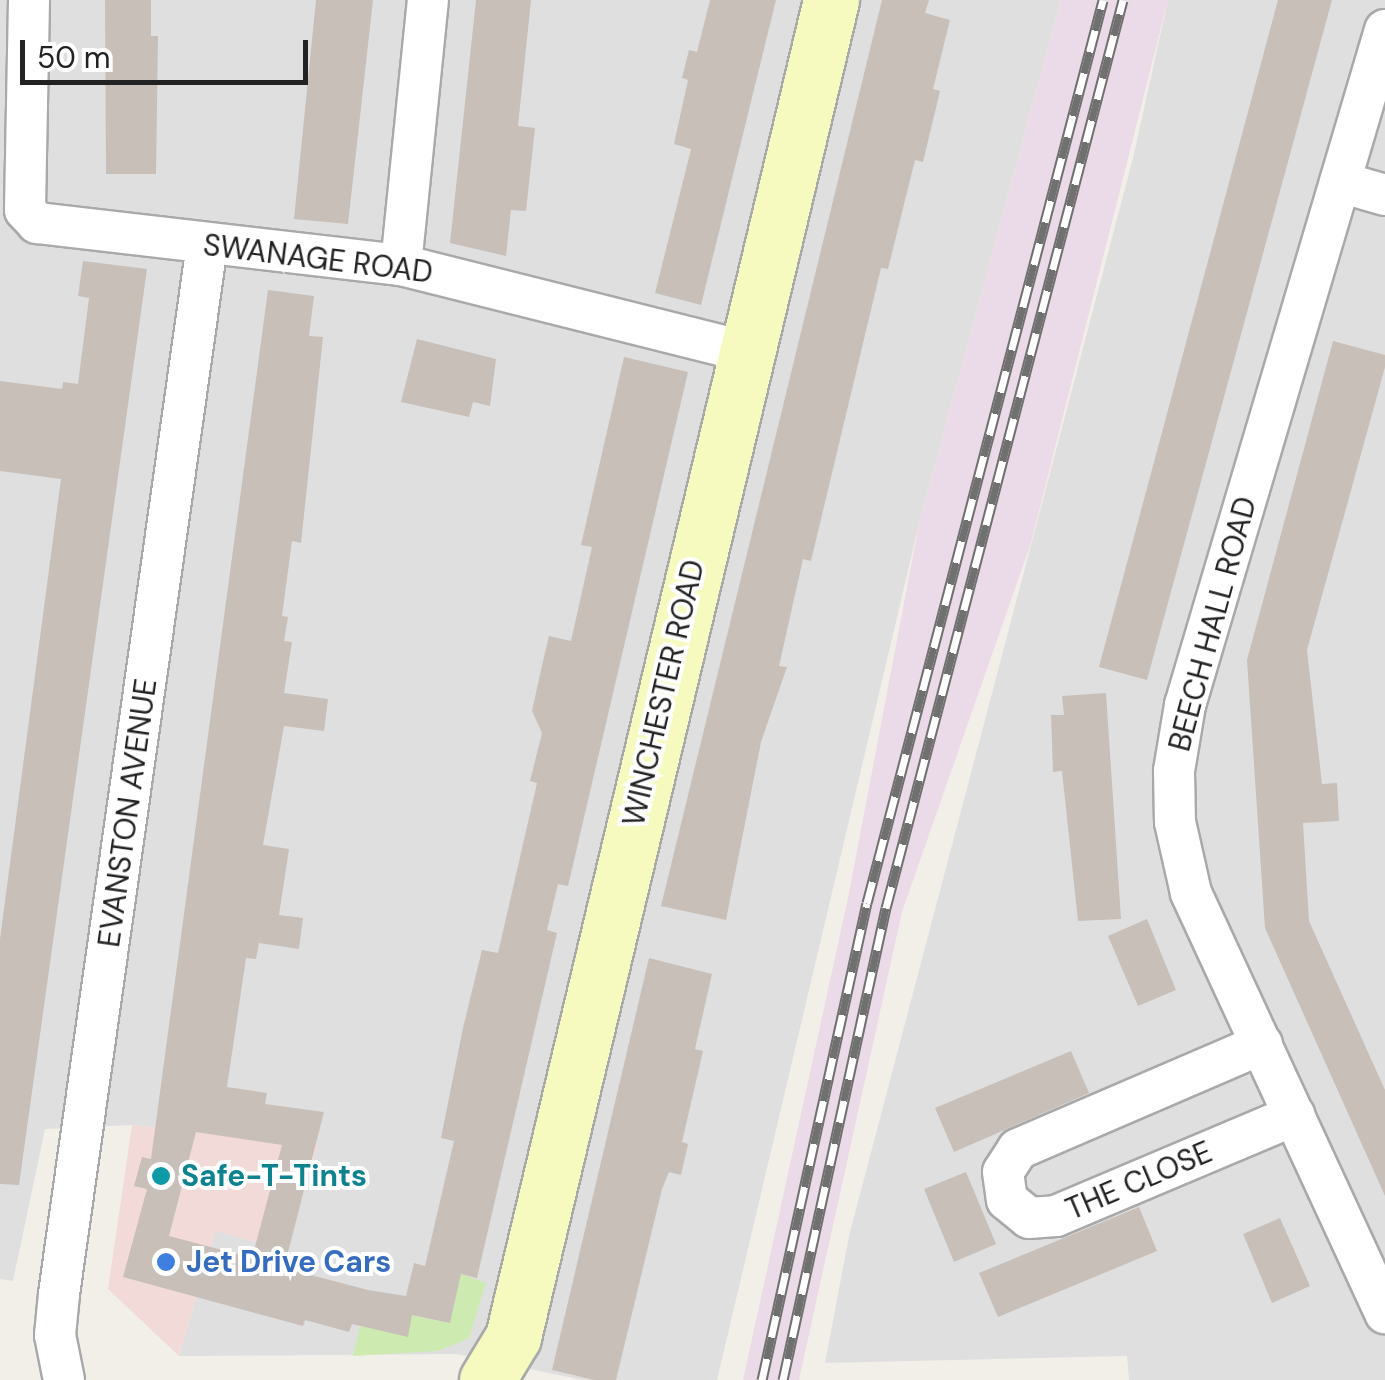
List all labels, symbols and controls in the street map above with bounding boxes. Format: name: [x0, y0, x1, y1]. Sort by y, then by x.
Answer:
scale bar: [25, 20, 312, 82]
text: 50 m: [37, 38, 111, 77]
street label: SWANAGE ROAD: [201, 227, 435, 291]
street label: BEECH HALL ROAD: [1162, 493, 1264, 755]
street label: WINCHESTER ROAD: [616, 556, 712, 830]
street label: EVANSTON AVENUE: [91, 676, 165, 950]
street label: THE CLOSE: [1061, 1134, 1217, 1228]
place label: Safe-T-Tints: [181, 1158, 367, 1194]
marker: Safe-T-Tints: [150, 1165, 172, 1187]
place label: Jet Drive Cars: [186, 1244, 391, 1280]
marker: Jet Drive Cars: [155, 1251, 177, 1273]

